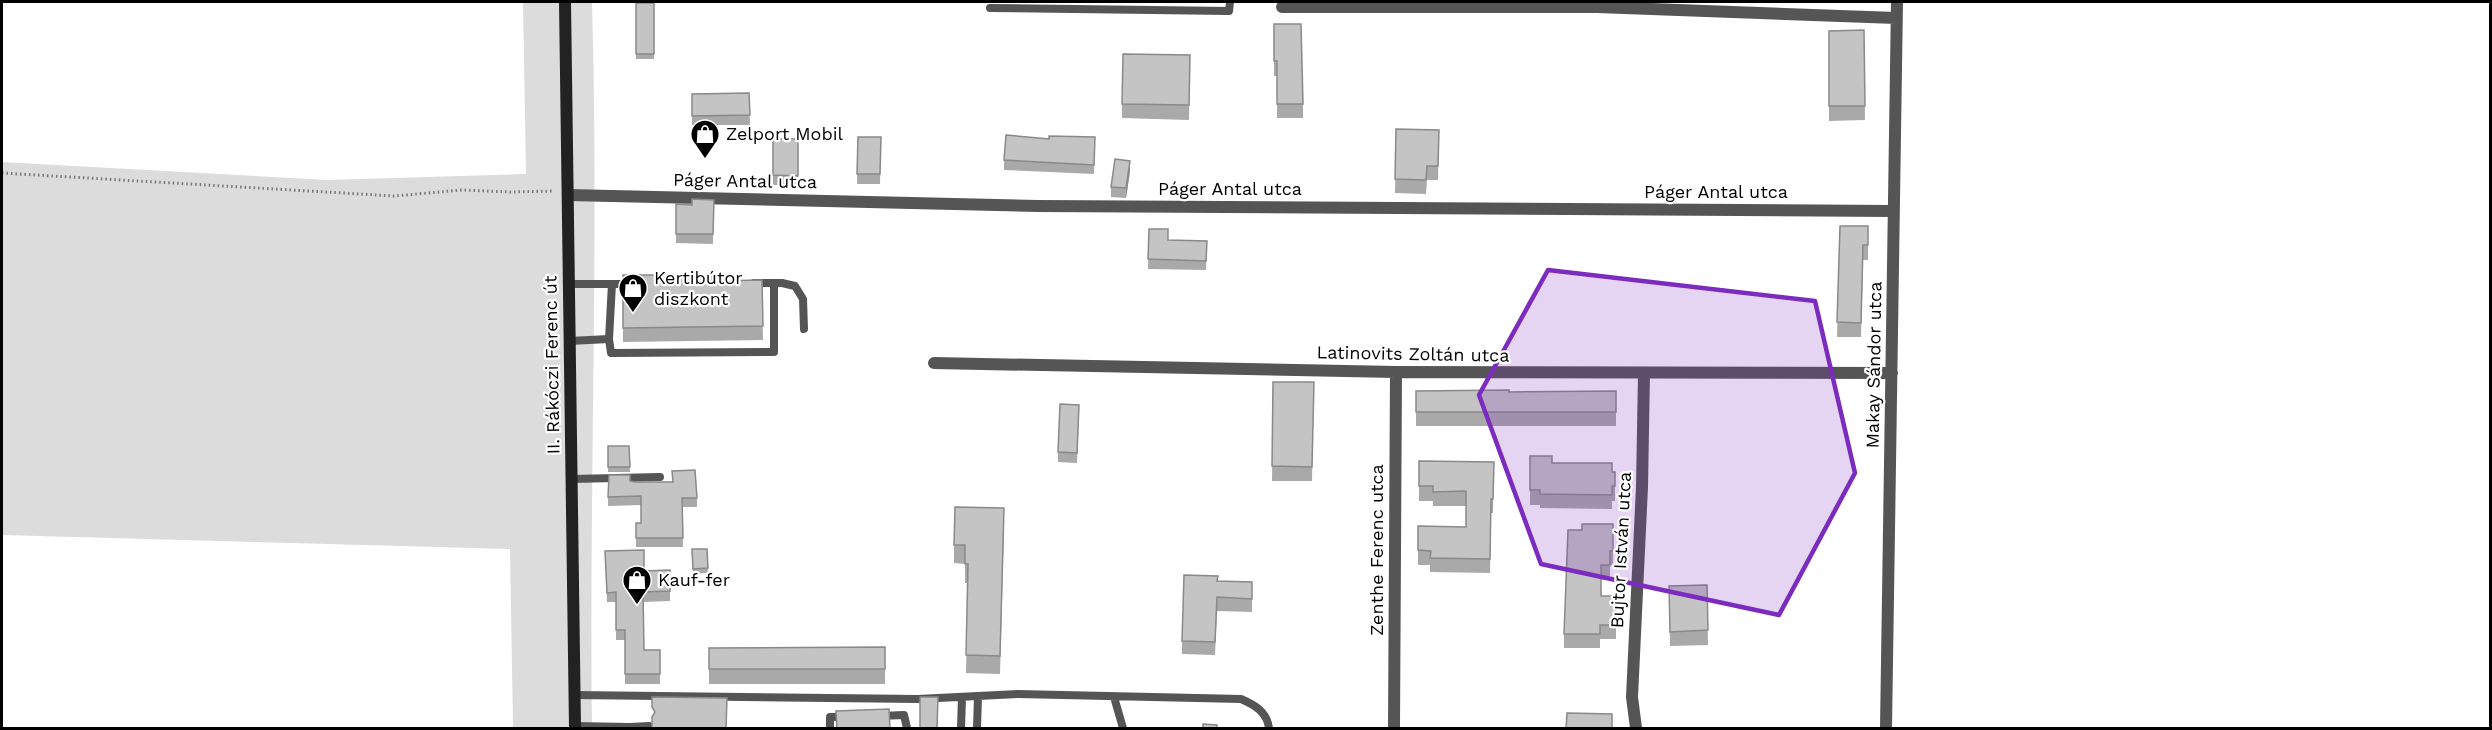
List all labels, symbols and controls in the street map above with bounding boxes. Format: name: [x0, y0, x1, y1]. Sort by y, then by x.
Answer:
shop icon: Zelport Mobil: [689, 118, 721, 160]
place label: Zelport Mobil: [726, 123, 843, 144]
street label: Páger Antal utca: [673, 169, 817, 192]
street label: Páger Antal utca: [1158, 178, 1302, 199]
street label: Páger Antal utca: [1644, 181, 1788, 202]
place label: Kertibútor diszkont: [654, 267, 743, 309]
shop icon: Kertibútor diszkont: [617, 272, 649, 314]
street label: II. Rákóczi Ferenc út: [539, 275, 564, 455]
street label: Makay Sándor utca: [1862, 281, 1885, 449]
street label: Latinovits Zoltán utca: [1316, 341, 1510, 366]
street label: Zenthe Ferenc utca: [1366, 464, 1387, 636]
street label: Bujtor István utca: [1606, 471, 1635, 629]
shop icon: Kauf-fer: [621, 564, 653, 606]
place label: Kauf-fer: [658, 569, 730, 590]

